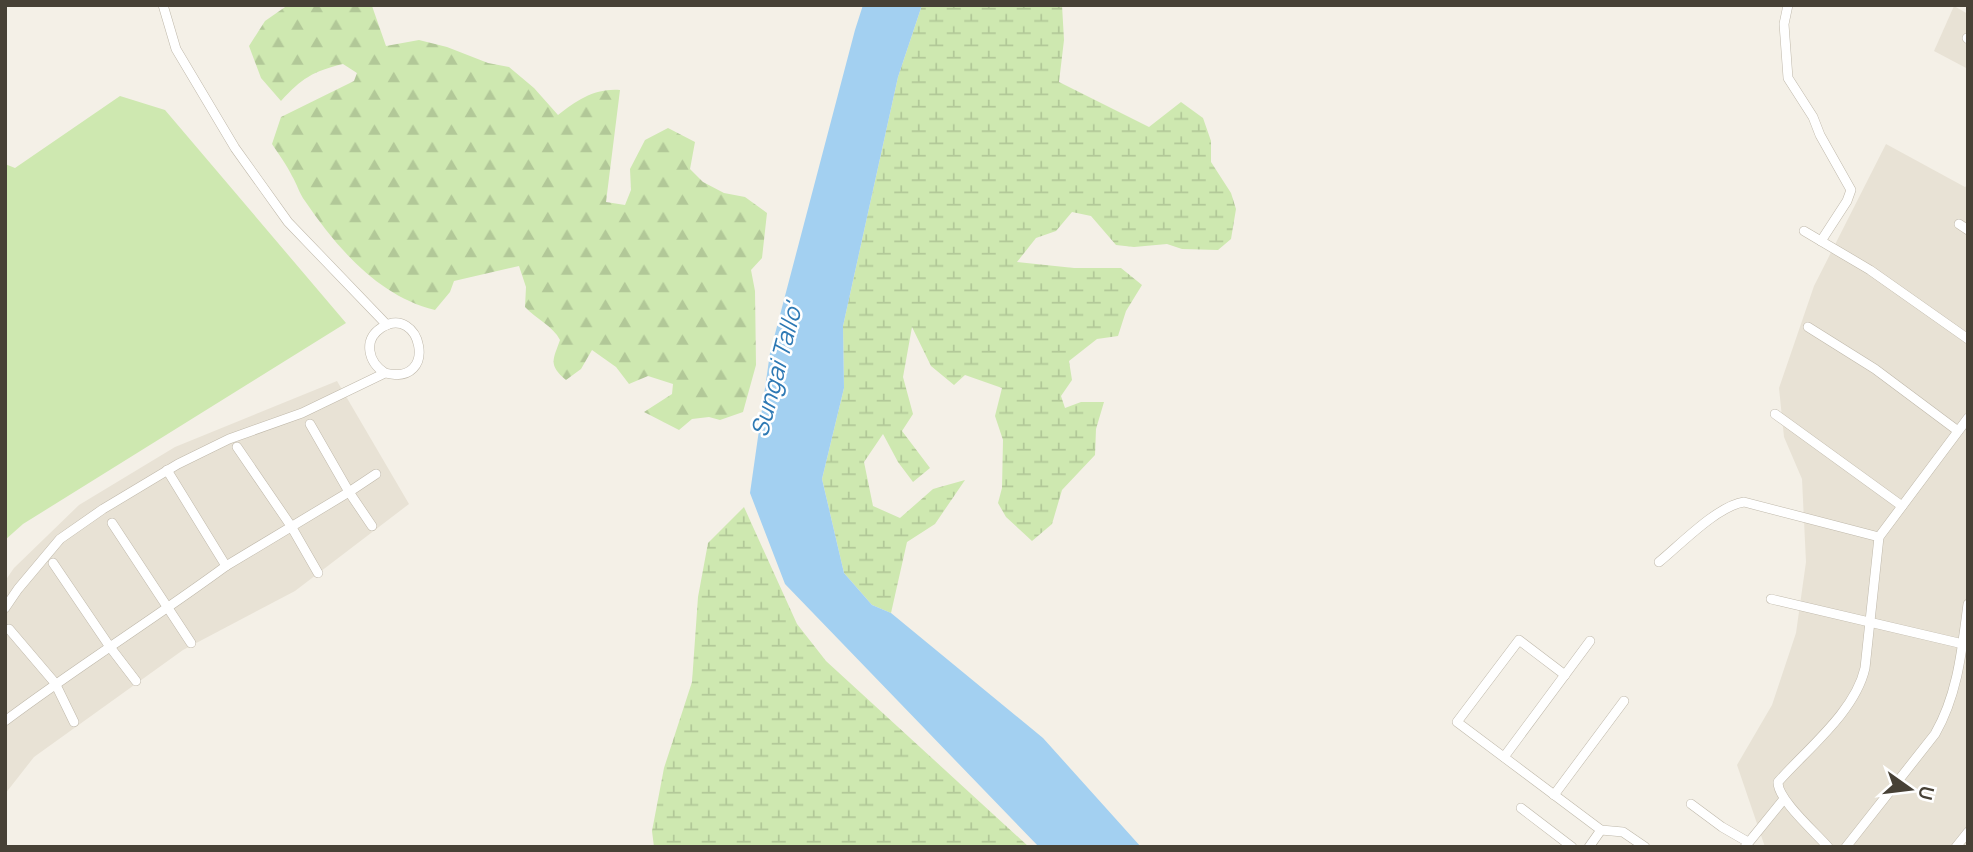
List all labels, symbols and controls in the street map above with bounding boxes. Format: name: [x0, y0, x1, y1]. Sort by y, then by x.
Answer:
water label: Sungai Tallo': [742, 296, 810, 440]
north arrow: [1875, 754, 1945, 824]
text: U: [1912, 783, 1941, 803]

